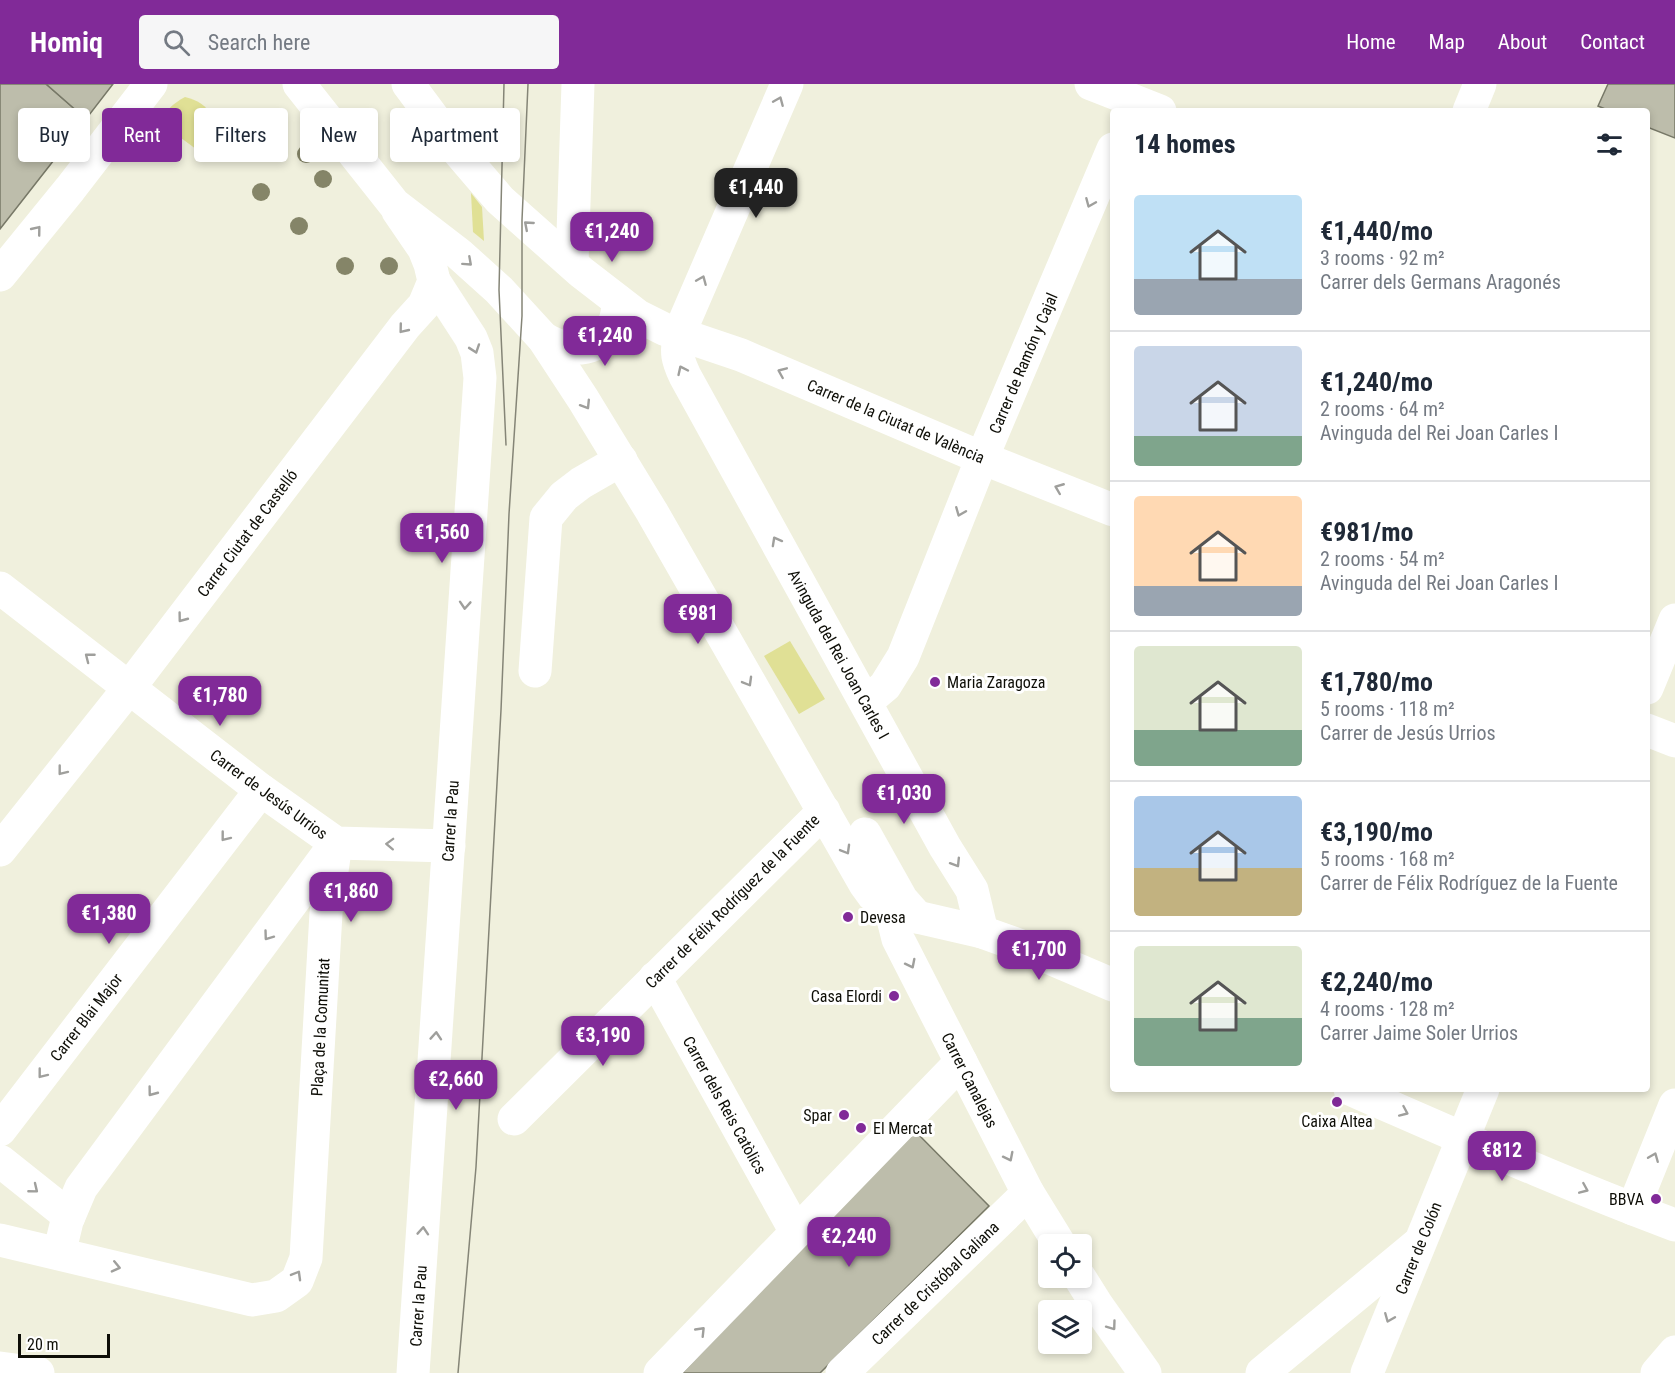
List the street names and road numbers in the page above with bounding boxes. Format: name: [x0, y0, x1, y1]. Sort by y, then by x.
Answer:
street label: Carrer de Ramón y Cajal: [985, 290, 1062, 436]
street label: Carrer de la Ciutat de València: [804, 375, 987, 467]
street label: Carrer Ciutat de Castelló: [193, 466, 301, 601]
street label: Avinguda del Rei Joan Carles I: [784, 566, 893, 742]
street label: Carrer de Jesús Urrios: [206, 745, 331, 843]
street label: Carrer la Pau: [438, 780, 463, 862]
street label: Carrer de Félix Rodríguez de la Fuente: [641, 810, 823, 992]
street label: Plaça de la Comunitat: [307, 957, 334, 1097]
street label: Carrer Blai Major: [46, 970, 127, 1065]
street label: Carrer Canalejas: [937, 1029, 1002, 1131]
street label: Carrer dels Reis Catòlics: [679, 1033, 770, 1177]
street label: Carrer de Colón: [1391, 1199, 1446, 1297]
street label: Carrer de Cristóbal Galiana: [868, 1218, 1003, 1349]
street label: Carrer la Pau: [406, 1265, 431, 1347]

